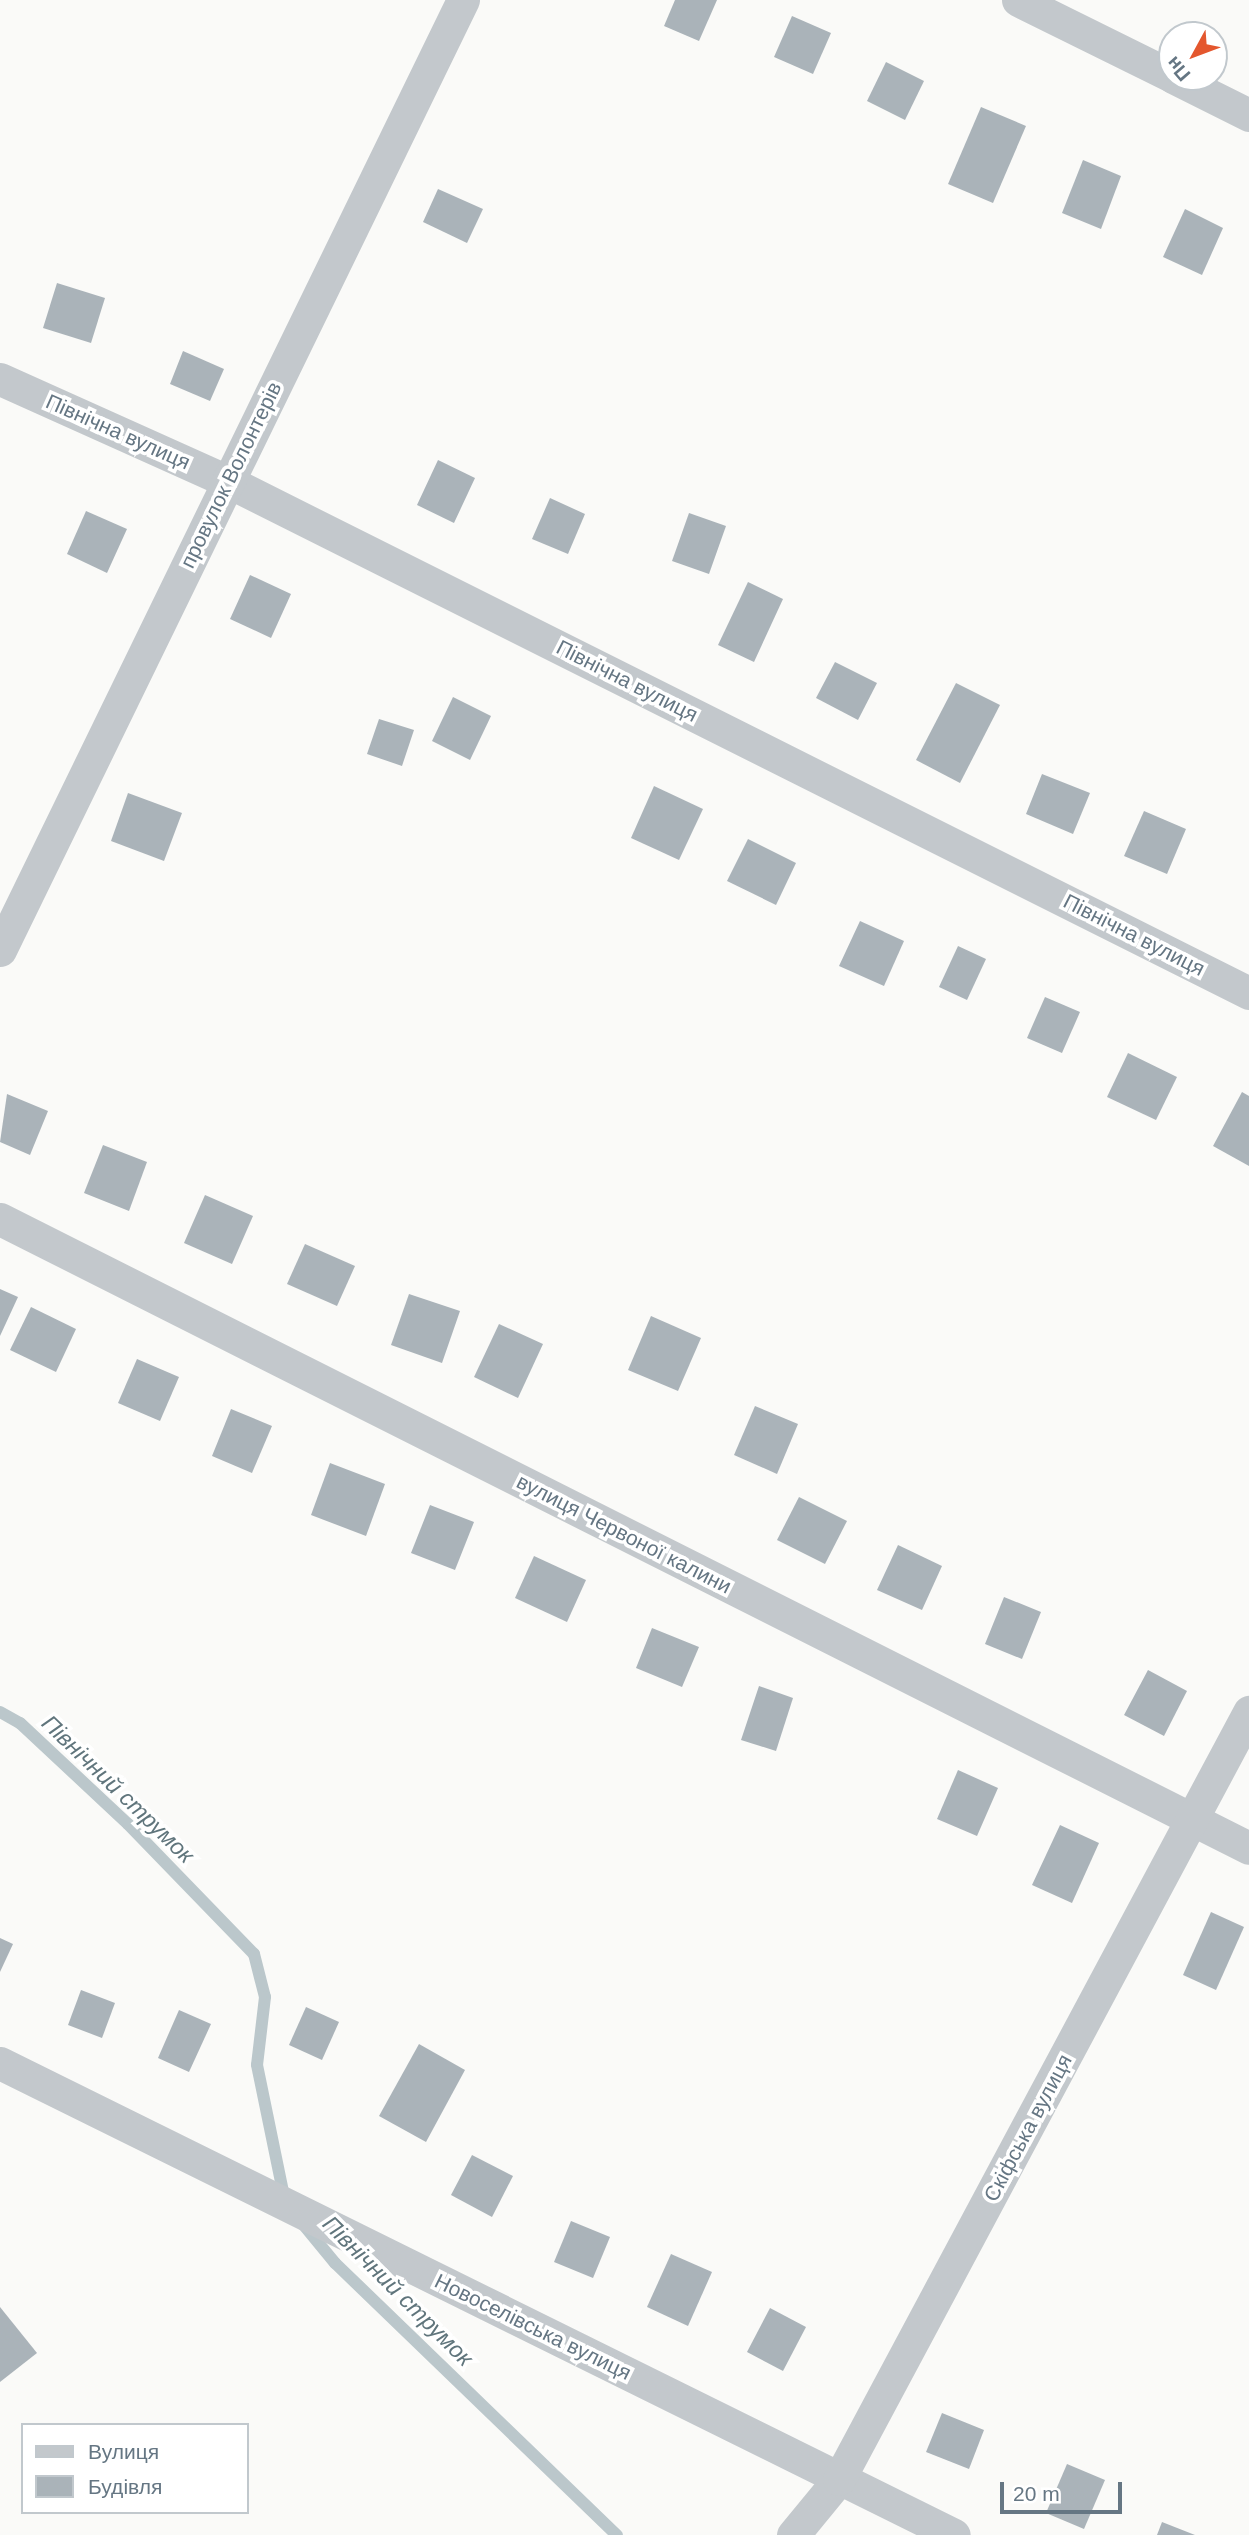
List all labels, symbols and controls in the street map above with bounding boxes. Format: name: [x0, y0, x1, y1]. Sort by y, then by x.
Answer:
north arrow: [1158, 21, 1228, 91]
text: Пн: [1162, 52, 1194, 85]
street label: провулок Волонтерів: [175, 378, 287, 572]
street label: Північна вулиця: [42, 389, 194, 475]
street label: Північна вулиця: [552, 635, 702, 727]
street label: Північна вулиця: [1059, 889, 1209, 981]
street label: вулиця Червоної калини: [512, 1469, 736, 1599]
water label: Північний струмок: [36, 1709, 200, 1869]
street label: Скіфська вулиця: [979, 2050, 1077, 2206]
water label: Північний струмок: [317, 2210, 479, 2372]
street label: Новоселівська вулиця: [431, 2268, 635, 2386]
legend: [21, 2423, 248, 2514]
text: Вулиця: [88, 2440, 159, 2463]
scale bar: [1004, 2468, 1126, 2512]
text: Будівля: [88, 2475, 162, 2498]
text: 20 m: [1013, 2482, 1060, 2505]

